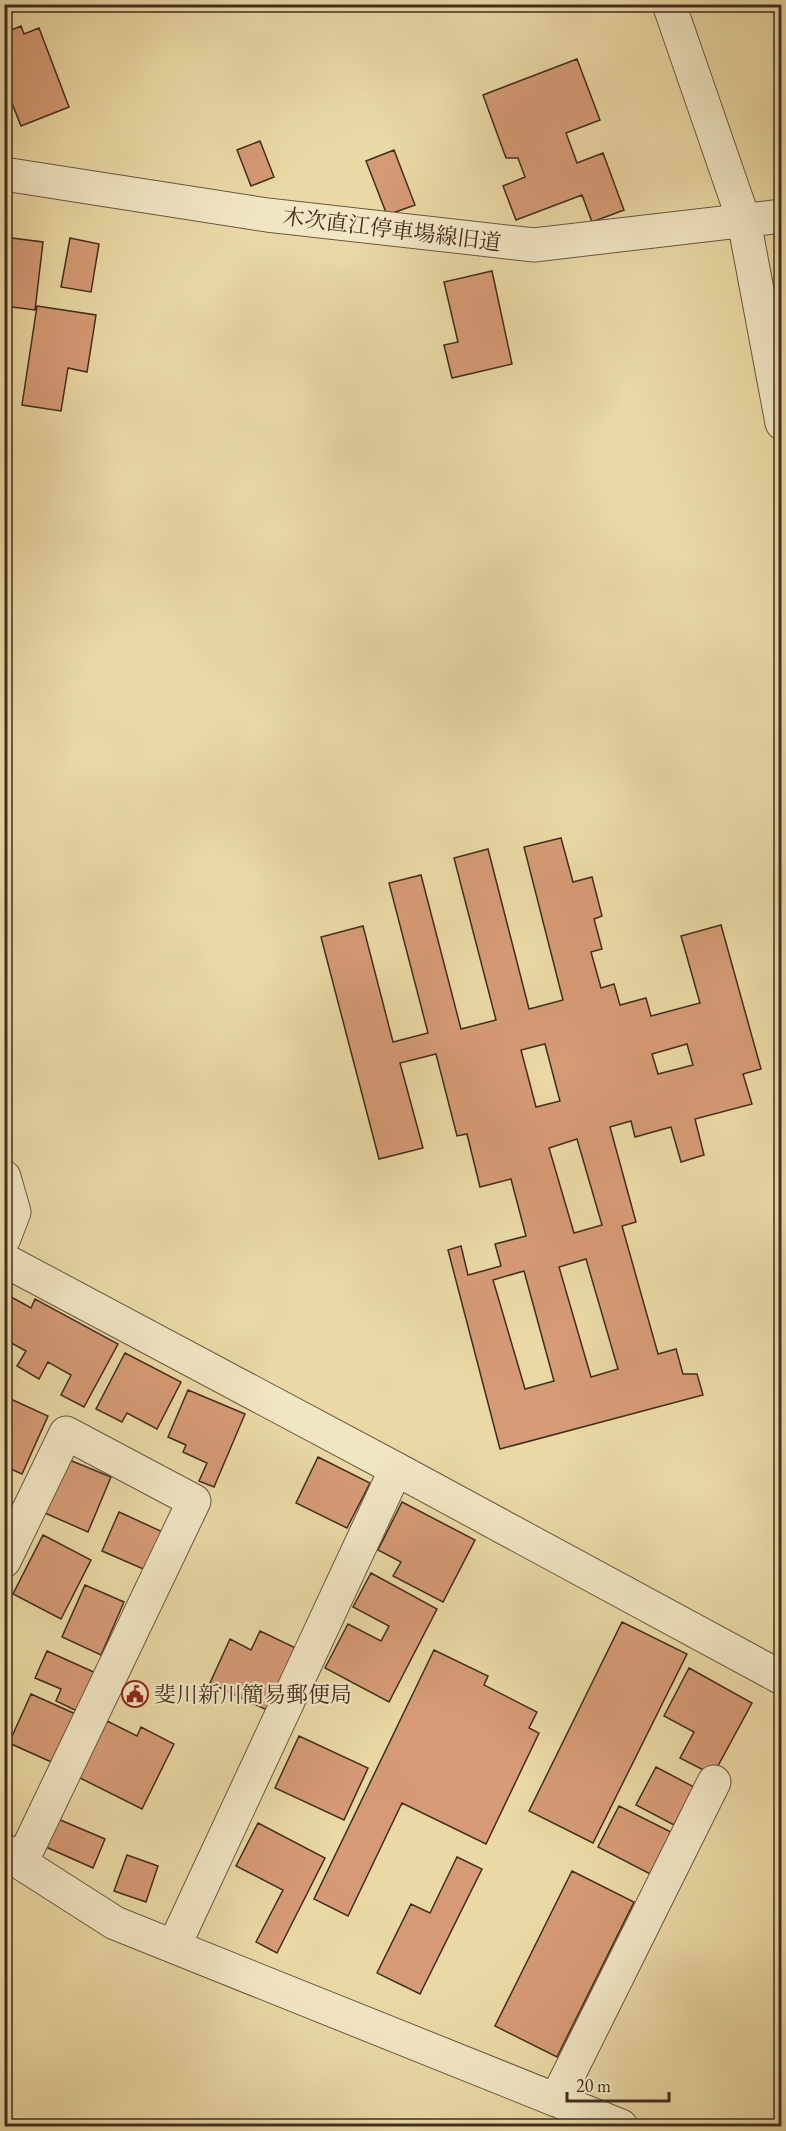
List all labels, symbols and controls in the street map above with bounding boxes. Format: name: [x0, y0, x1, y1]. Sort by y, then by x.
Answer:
street label: 木次直江停車場線旧道: [281, 202, 503, 257]
public building icon: 斐川新川簡易郵便局: [120, 1679, 150, 1709]
place label: 斐川新川簡易郵便局: [154, 1680, 352, 1709]
scale bar: [567, 2065, 669, 2103]
text: 20 m: [576, 2074, 611, 2097]

